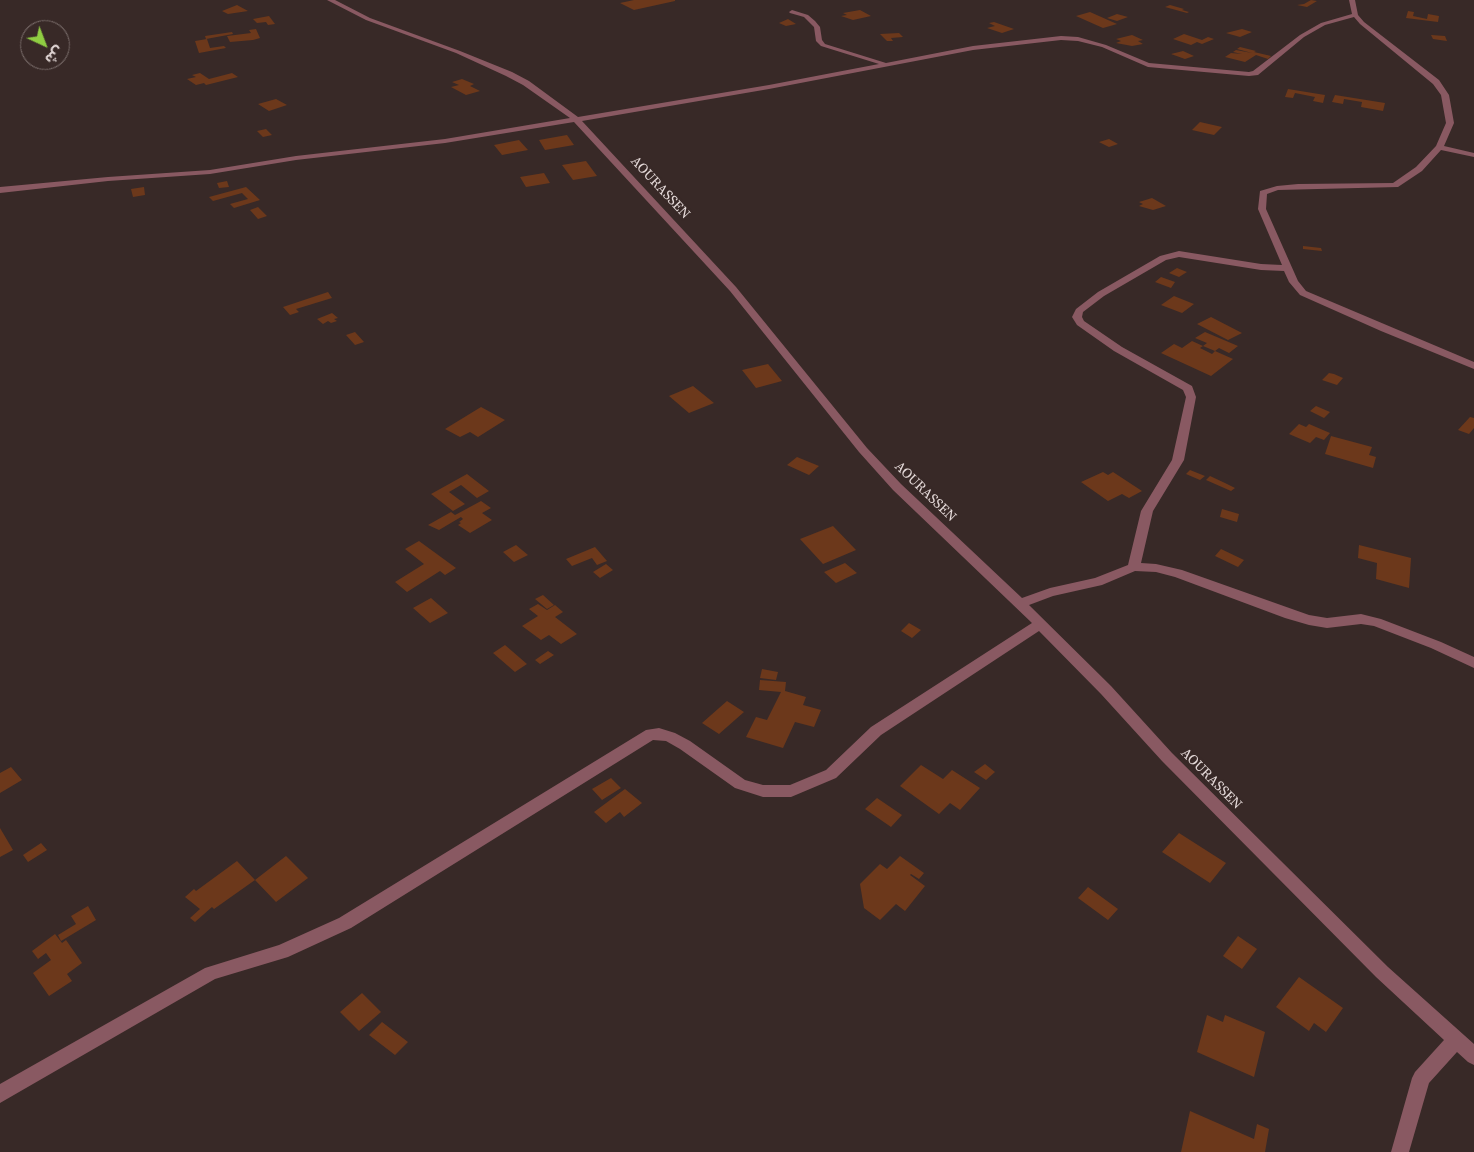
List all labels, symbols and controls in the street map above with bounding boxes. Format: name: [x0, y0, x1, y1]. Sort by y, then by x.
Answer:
north arrow: [20, 20, 70, 70]
text: ش: [41, 41, 68, 69]
street label: AOURASSEN: [627, 153, 693, 223]
street label: AOURASSEN: [891, 458, 959, 526]
street label: AOURASSEN: [1177, 745, 1245, 813]

